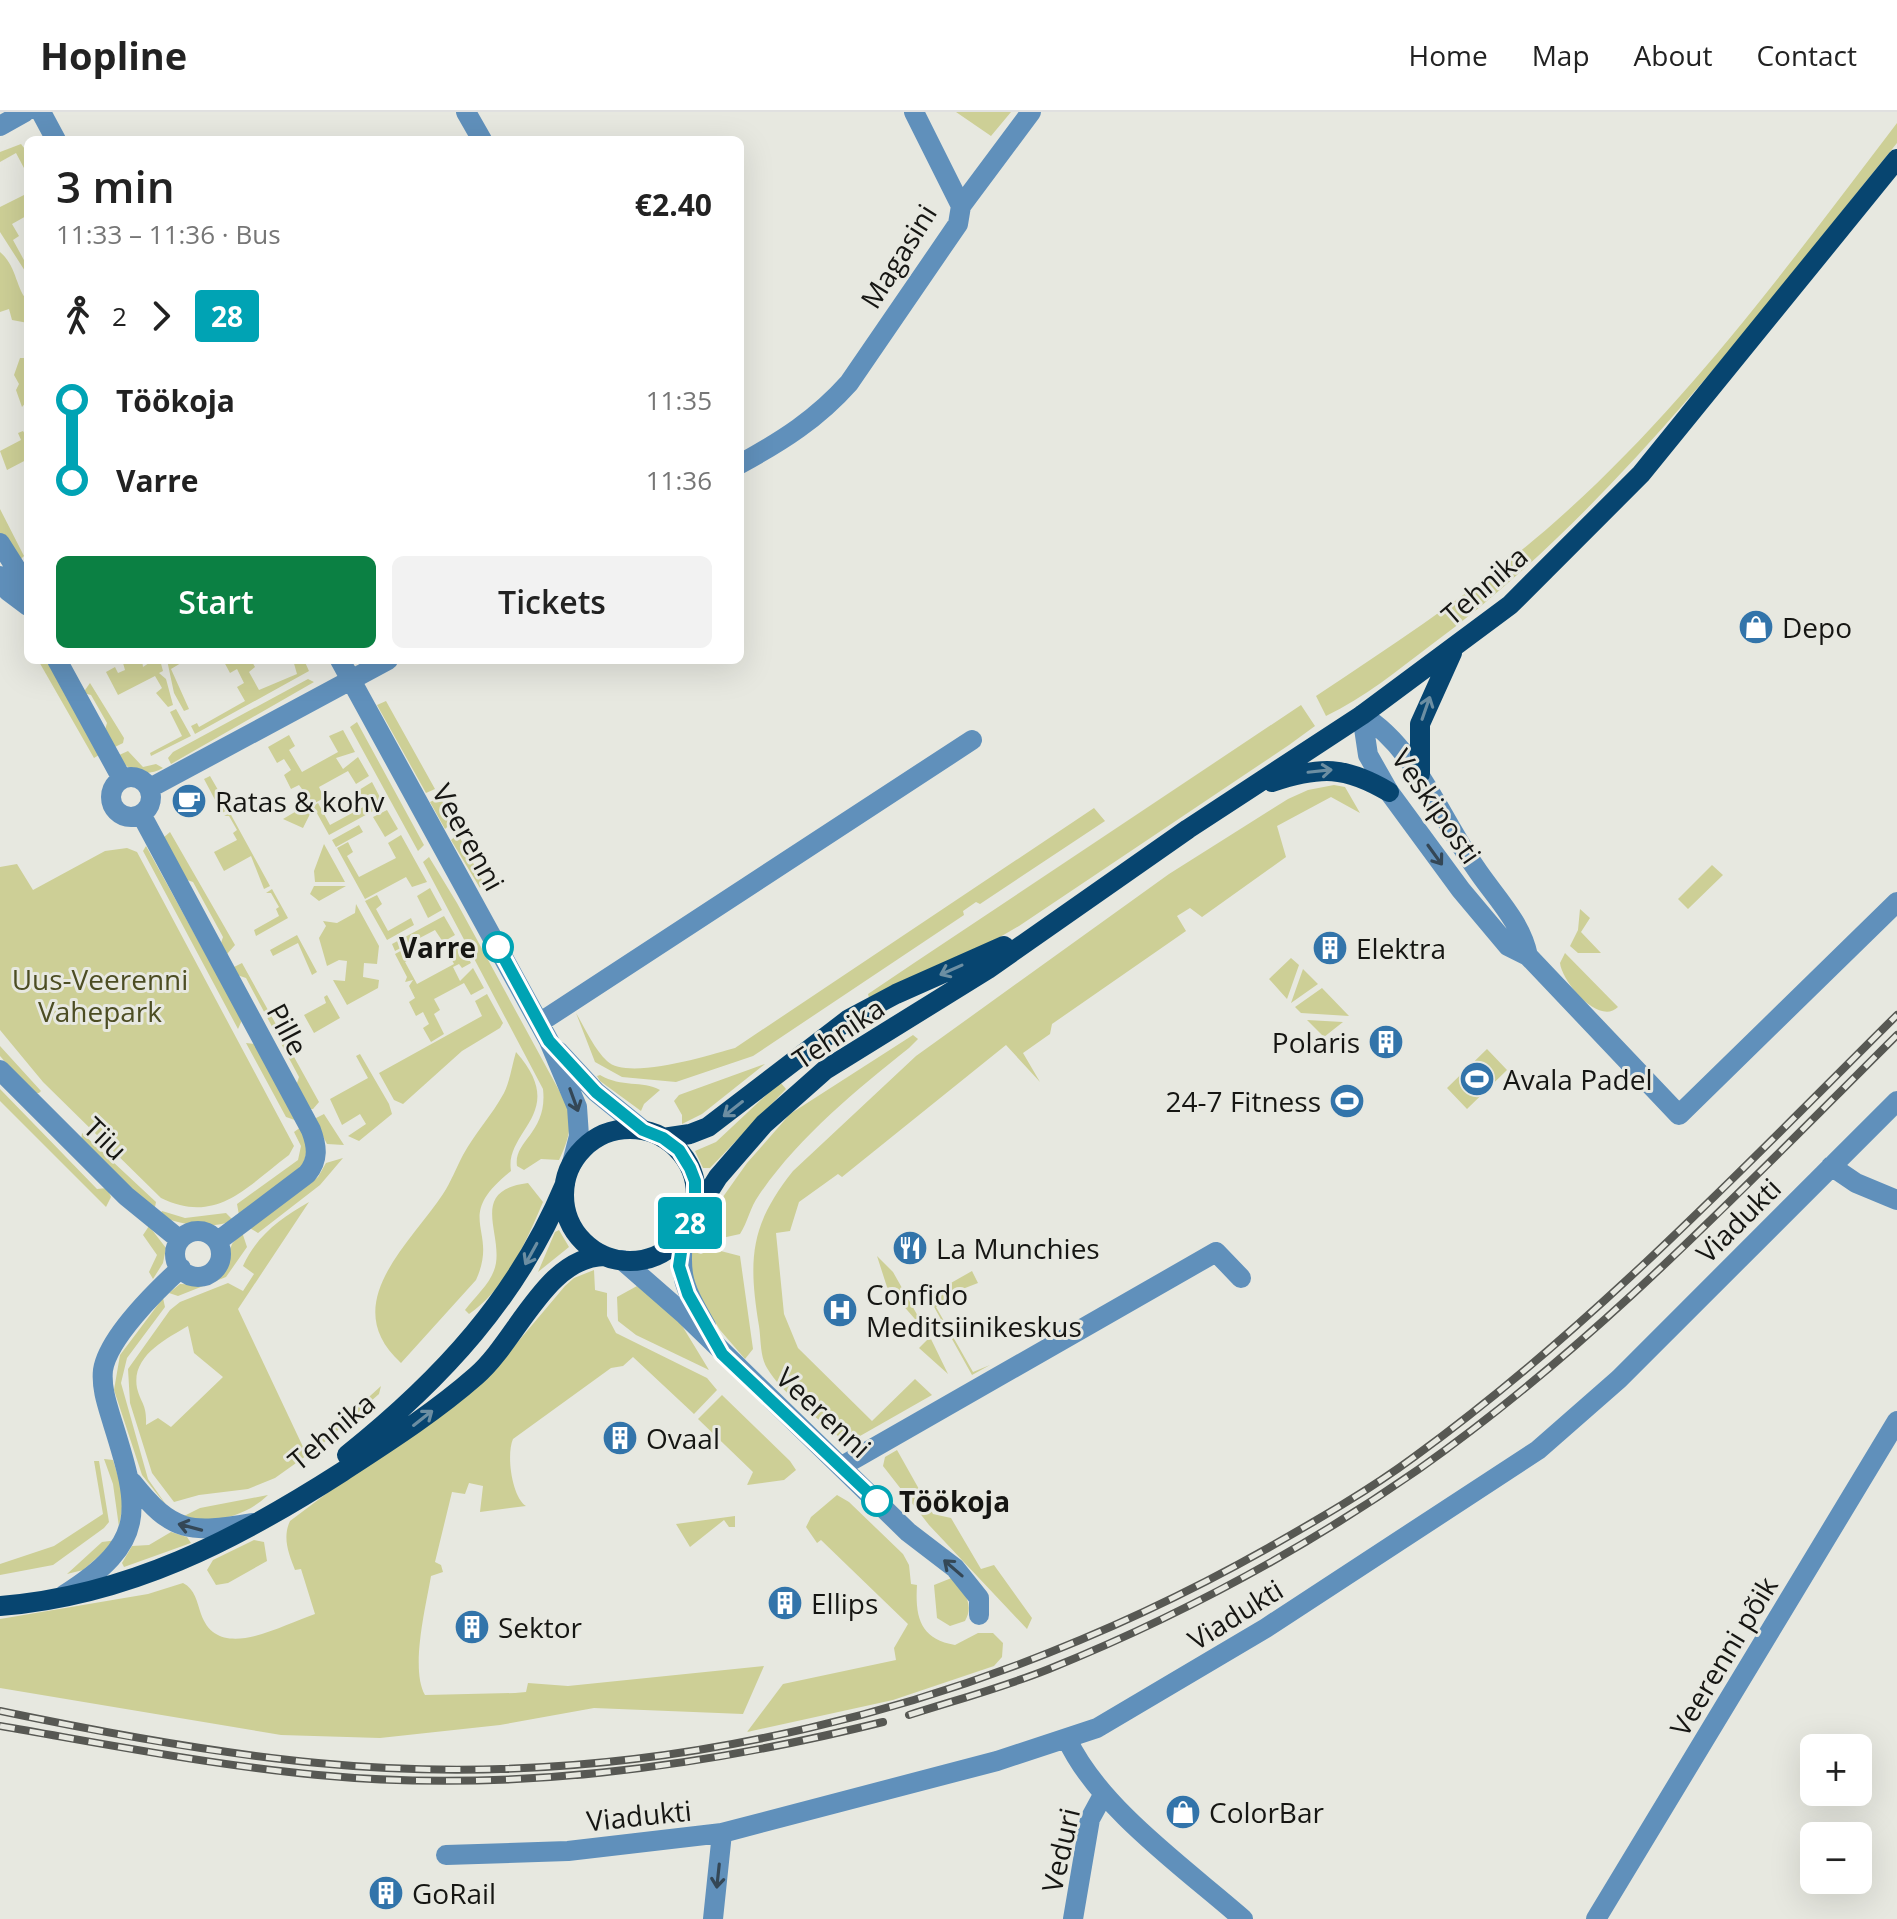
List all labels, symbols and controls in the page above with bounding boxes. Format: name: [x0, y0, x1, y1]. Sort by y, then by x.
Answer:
text: Hopline: [40, 29, 187, 81]
text: Home: [1409, 36, 1488, 74]
text: Map: [1532, 36, 1590, 74]
text: About: [1634, 36, 1712, 74]
text: Contact: [1756, 36, 1857, 74]
text: 3 min: [56, 156, 175, 216]
text: €2.40: [635, 184, 712, 225]
street label: Magasini: [851, 197, 945, 315]
text: 11:33 – 11:36 · Bus: [56, 216, 281, 252]
icon: walk: [56, 294, 100, 338]
icon: forward: [139, 294, 183, 338]
text: 28: [211, 297, 243, 335]
text: 2: [112, 298, 127, 334]
text: Töökoja: [116, 380, 235, 421]
text: 11:35: [646, 382, 712, 418]
text: Varre: [116, 460, 199, 501]
text: 11:36: [646, 462, 712, 498]
street label: Tehnika: [1433, 537, 1535, 633]
button: Start: [56, 556, 376, 648]
button: Tickets: [392, 556, 712, 648]
shop icon: Depo: [1737, 608, 1775, 646]
place label: Depo: [1782, 608, 1852, 646]
one-way arrow: [1420, 697, 1434, 721]
street label: Veskiposti: [1384, 741, 1490, 871]
one-way arrow: [1306, 763, 1333, 778]
street label: Veerenni: [424, 777, 514, 897]
cafe icon: Ratas & kohv: [170, 782, 208, 820]
place label: Ratas & kohv: [215, 782, 384, 820]
one-way arrow: [1426, 844, 1443, 865]
place label: Varre: [399, 928, 476, 966]
building icon: Elektra: [1311, 929, 1349, 967]
place label: Elektra: [1356, 929, 1446, 967]
marker: Varre: [483, 932, 513, 962]
park label: Uus-Veerenni Vahepark: [12, 960, 188, 1030]
one-way arrow: [939, 963, 963, 978]
street label: Tehnika: [785, 988, 891, 1078]
street label: Pille: [259, 996, 317, 1062]
place label: Polaris: [1272, 1023, 1360, 1061]
building icon: Polaris: [1367, 1023, 1405, 1061]
sports icon: Avala Padel: [1458, 1060, 1496, 1098]
place label: Avala Padel: [1503, 1060, 1652, 1098]
place label: 24-7 Fitness: [1166, 1082, 1321, 1120]
sports icon: 24-7 Fitness: [1328, 1082, 1366, 1120]
one-way arrow: [568, 1088, 582, 1112]
one-way arrow: [723, 1100, 744, 1117]
street label: Tiiu: [76, 1108, 136, 1168]
street label: Viadukti: [1687, 1169, 1789, 1271]
line badge: 28: [654, 1197, 726, 1249]
text: 28: [674, 1204, 706, 1242]
restaurant icon: La Munchies: [891, 1229, 929, 1267]
place label: La Munchies: [936, 1229, 1100, 1267]
one-way arrow: [523, 1242, 539, 1266]
place label: Confido Meditsiinikeskus: [866, 1275, 1082, 1345]
hospital icon: Confido Meditsiinikeskus: [821, 1291, 859, 1329]
street label: Veerenni: [768, 1358, 880, 1466]
street label: Tehnika: [279, 1383, 383, 1479]
one-way arrow: [412, 1409, 433, 1427]
building icon: Ovaal: [601, 1419, 639, 1457]
place label: Ovaal: [646, 1419, 720, 1457]
place label: Töökoja: [899, 1482, 1010, 1520]
marker: Töökoja: [862, 1486, 892, 1516]
one-way arrow: [178, 1518, 203, 1533]
one-way arrow: [944, 1559, 964, 1577]
street label: Veerenni põik: [1660, 1569, 1786, 1743]
street label: Viadukti: [1180, 1570, 1290, 1658]
building icon: Ellips: [766, 1584, 804, 1622]
place label: Ellips: [811, 1584, 878, 1622]
building icon: Sektor: [453, 1608, 491, 1646]
place label: Sektor: [498, 1608, 583, 1646]
map controls: [1800, 1734, 1872, 1894]
button: +: [1800, 1734, 1872, 1806]
street label: Viadukti: [585, 1791, 693, 1839]
shop icon: ColorBar: [1164, 1793, 1202, 1831]
place label: ColorBar: [1209, 1793, 1324, 1831]
street label: Veduri: [1032, 1804, 1088, 1896]
button: −: [1800, 1822, 1872, 1894]
one-way arrow: [710, 1862, 725, 1889]
building icon: GoRail: [367, 1874, 405, 1912]
place label: GoRail: [412, 1874, 496, 1912]

